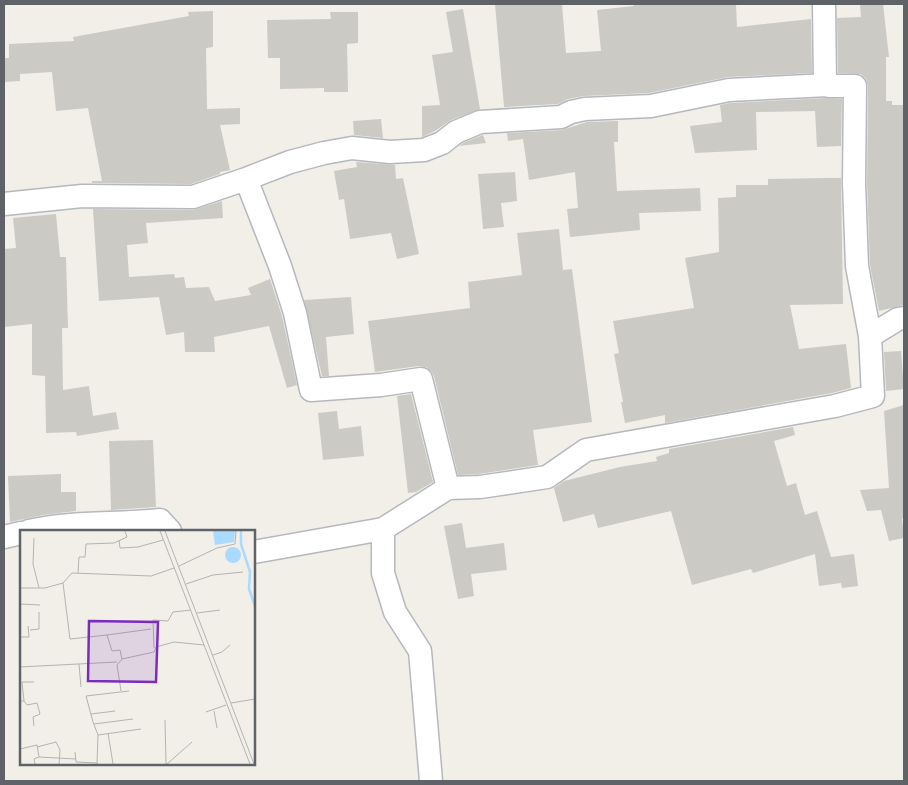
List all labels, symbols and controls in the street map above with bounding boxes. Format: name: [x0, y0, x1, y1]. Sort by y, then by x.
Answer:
inset map: [20, 530, 255, 765]

